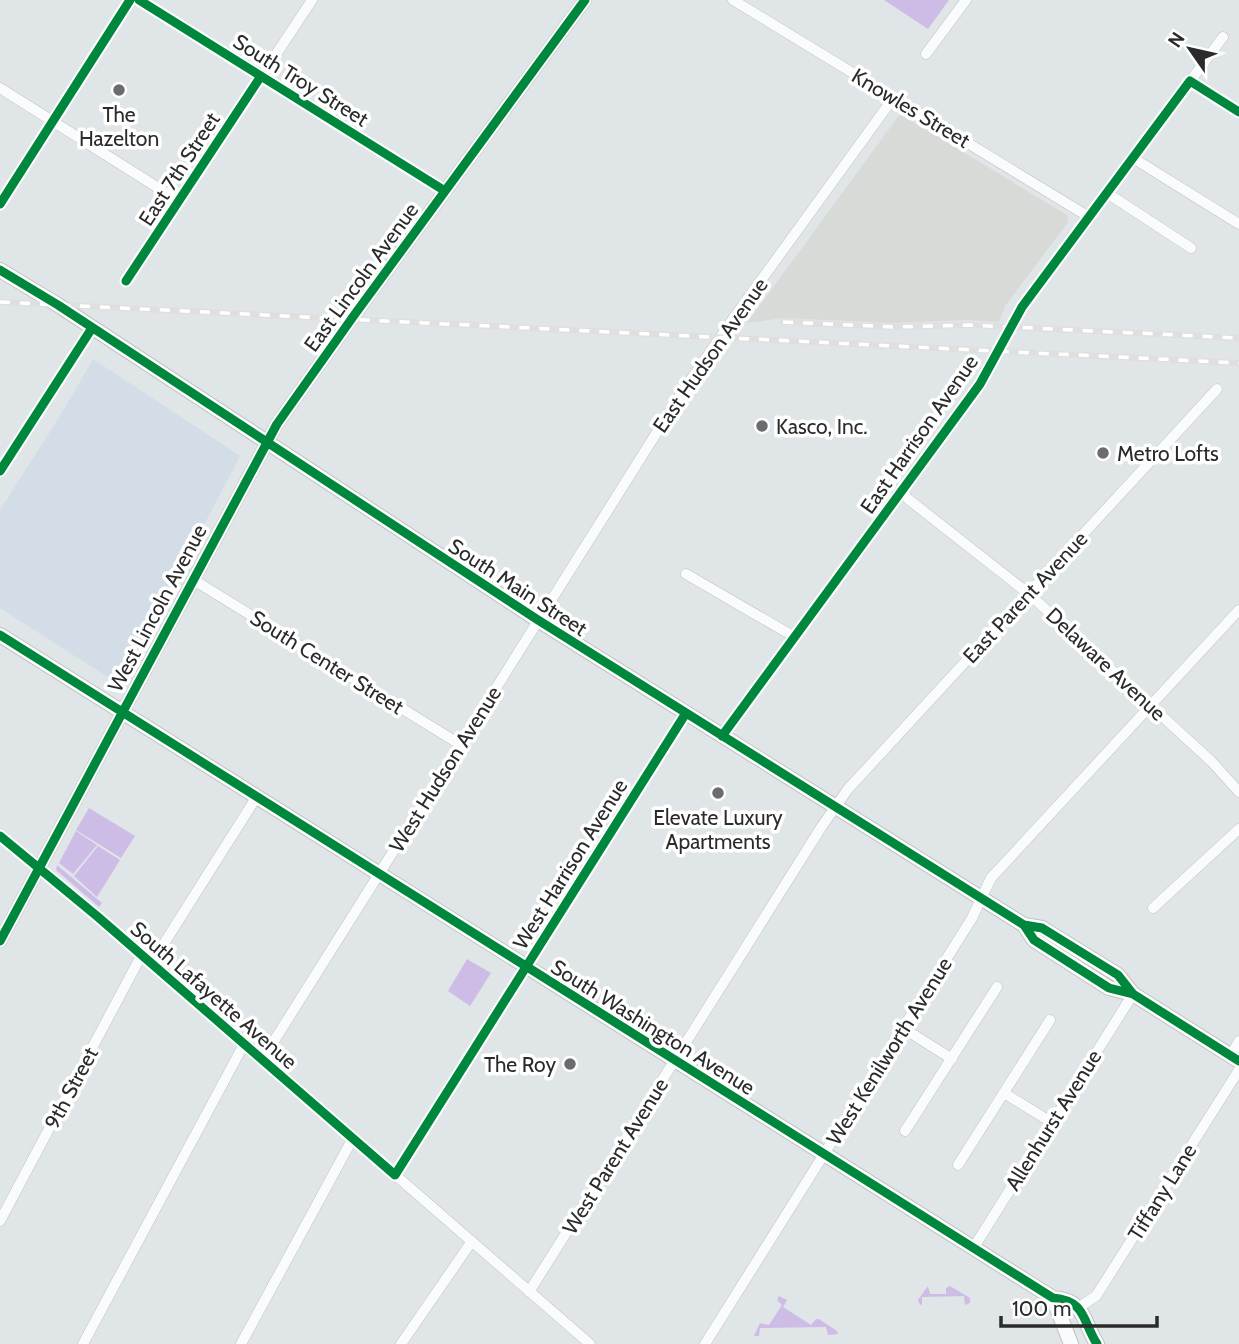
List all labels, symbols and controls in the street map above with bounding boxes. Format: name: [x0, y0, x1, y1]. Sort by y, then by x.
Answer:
north arrow: [1155, 14, 1225, 84]
text: N: [1163, 28, 1190, 52]
street label: South Troy Street: [229, 29, 373, 131]
street label: Knowles Street: [847, 63, 975, 153]
marker: The Hazelton: [111, 82, 127, 98]
place label: The Hazelton: [79, 102, 159, 151]
street label: East 7th Street: [133, 108, 225, 230]
street label: East Lincoln Avenue: [299, 198, 424, 356]
street label: East Hudson Avenue: [647, 273, 773, 437]
street label: East Harrison Avenue: [855, 350, 983, 518]
place label: Kasco, Inc.: [776, 414, 868, 439]
marker: Kasco, Inc.: [754, 418, 770, 434]
place label: Metro Lofts: [1117, 441, 1219, 466]
marker: Metro Lofts: [1095, 445, 1111, 461]
street label: West Lincoln Avenue: [102, 520, 212, 696]
street label: East Parent Avenue: [958, 526, 1093, 668]
street label: South Main Street: [444, 533, 592, 641]
street label: Delaware Avenue: [1041, 602, 1171, 726]
street label: South Center Street: [246, 605, 408, 719]
street label: West Hudson Avenue: [384, 681, 506, 857]
street label: West Harrison Avenue: [507, 774, 633, 954]
marker: Elevate Luxury Apartments: [710, 785, 726, 801]
place label: Elevate Luxury Apartments: [653, 805, 783, 854]
street label: South Lafayette Avenue: [126, 916, 302, 1074]
street label: West Kenilworth Avenue: [821, 952, 957, 1149]
street label: South Washington Avenue: [547, 954, 760, 1100]
street label: 9th Street: [39, 1043, 103, 1133]
street label: Allenhurst Avenue: [1000, 1045, 1106, 1195]
place label: The Roy: [484, 1052, 556, 1077]
marker: The Roy: [562, 1056, 578, 1072]
street label: West Parent Avenue: [557, 1073, 673, 1239]
street label: Tiffany Lane: [1122, 1139, 1202, 1245]
scale bar: [1001, 1284, 1157, 1328]
text: 100 m: [1012, 1296, 1071, 1321]

